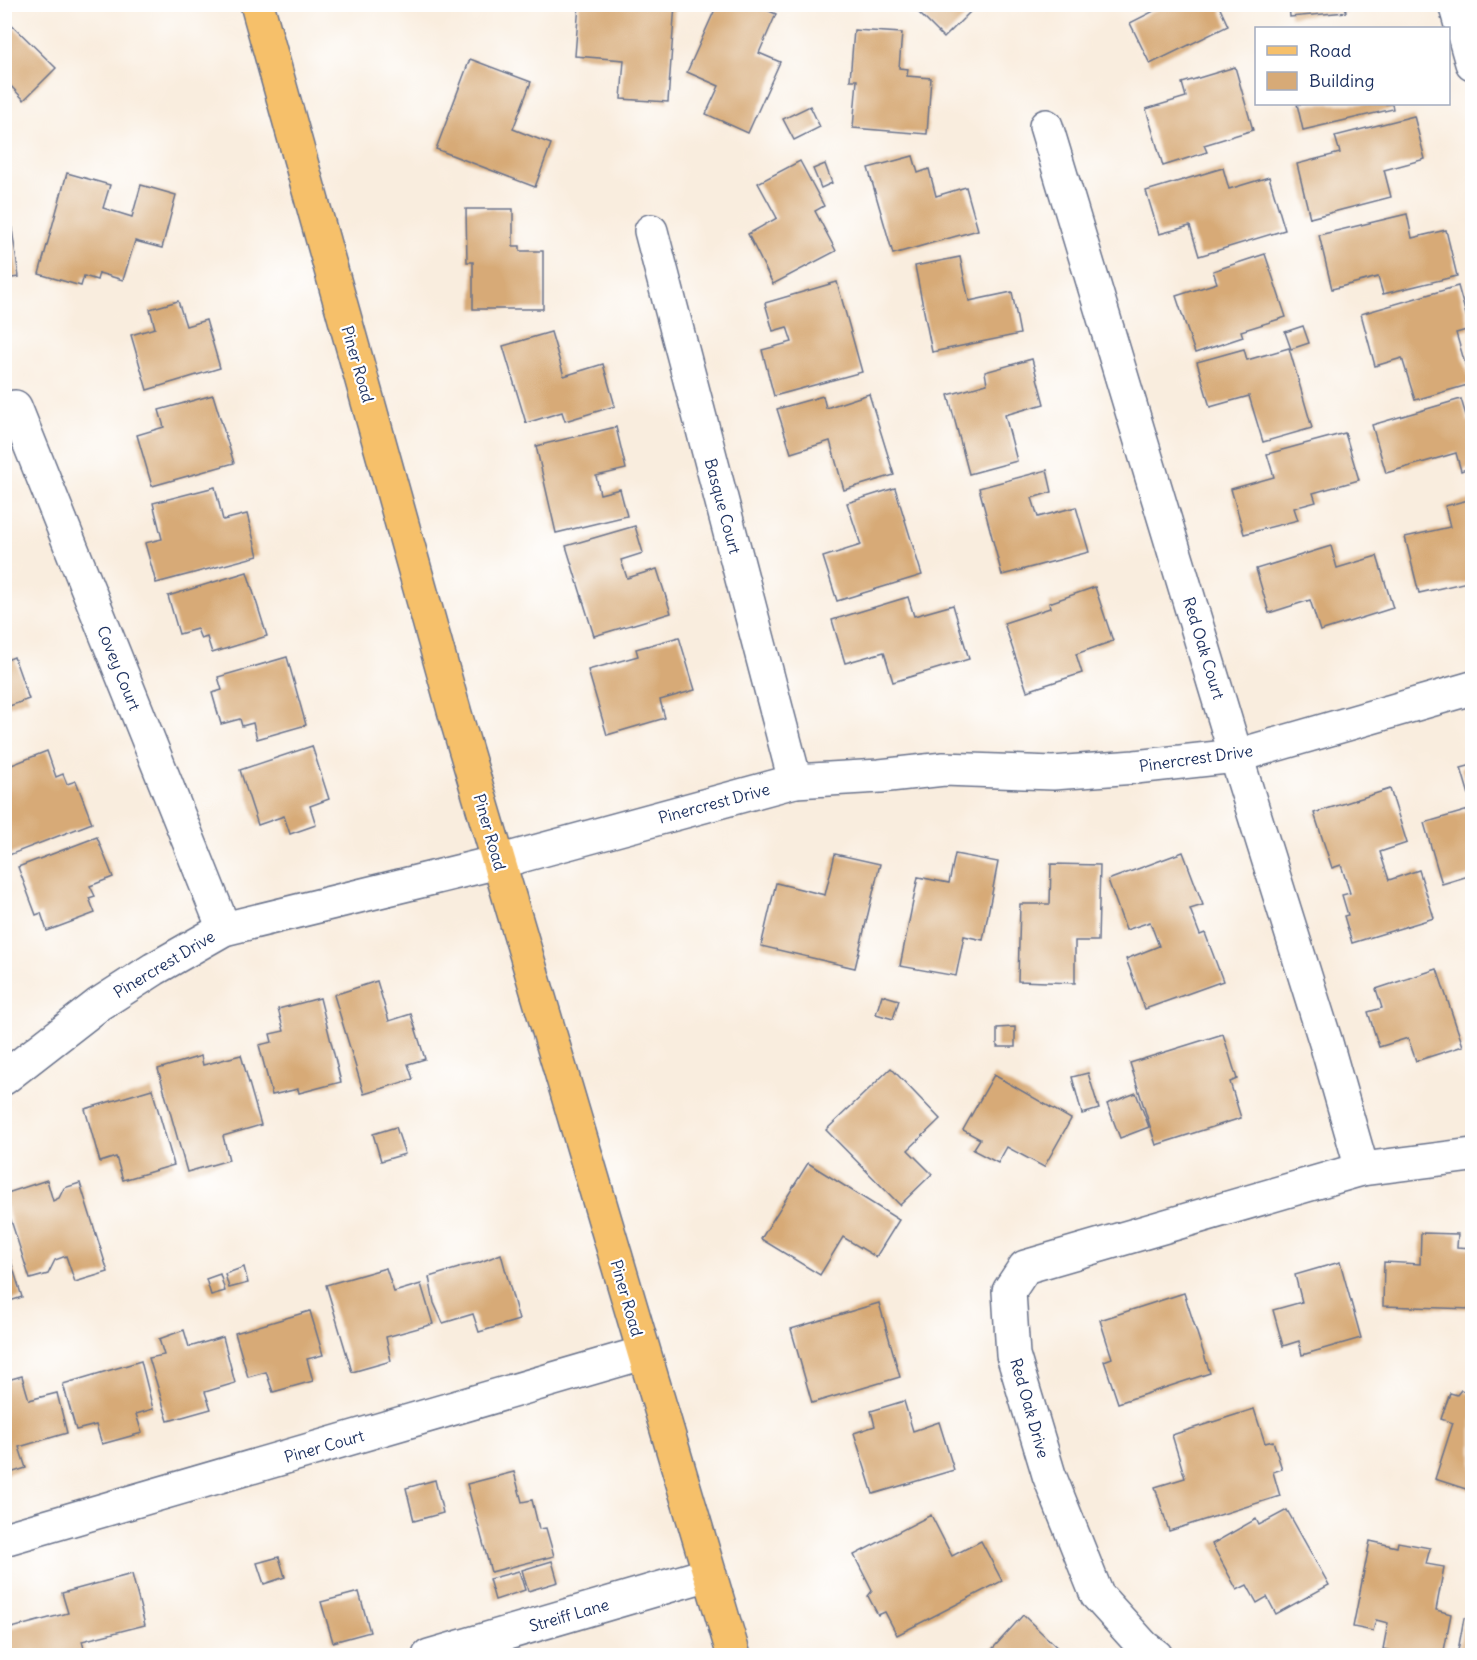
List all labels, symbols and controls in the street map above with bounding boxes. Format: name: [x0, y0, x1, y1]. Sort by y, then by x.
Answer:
legend: [1255, 27, 1450, 105]
text: Road: [1309, 39, 1352, 62]
text: Building: [1309, 69, 1374, 92]
street label: Piner Road: [338, 323, 378, 405]
street label: Basque Court: [701, 456, 746, 557]
street label: Red Oak Court: [1179, 594, 1229, 702]
street label: Covey Court: [93, 623, 145, 714]
street label: Pinercrest Drive: [1138, 740, 1254, 776]
street label: Pinercrest Drive: [656, 779, 772, 827]
street label: Piner Road: [470, 791, 510, 873]
street label: Pinercrest Drive: [110, 926, 218, 1002]
street label: Piner Road: [607, 1257, 647, 1339]
street label: Red Oak Drive: [1006, 1356, 1054, 1460]
street label: Piner Court: [282, 1425, 367, 1467]
street label: Streiff Lane: [527, 1594, 611, 1636]

